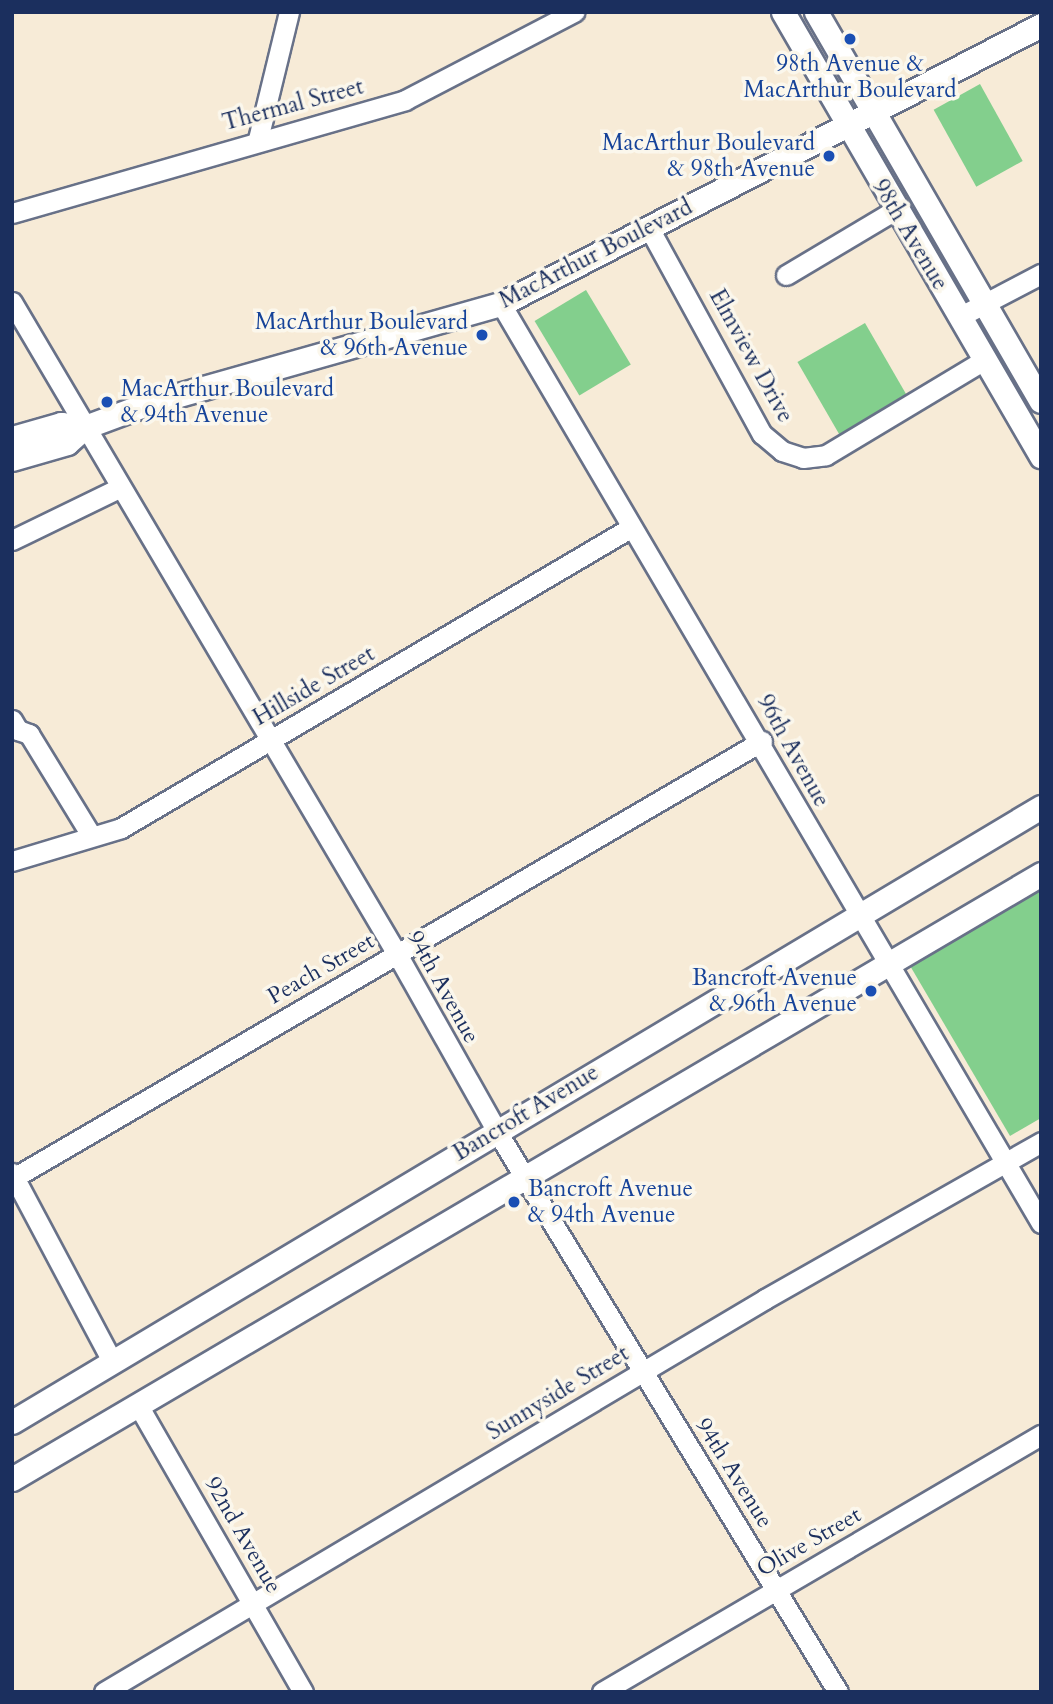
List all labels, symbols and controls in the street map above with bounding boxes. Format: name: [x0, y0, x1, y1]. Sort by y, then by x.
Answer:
marker: 98th Avenue & MacArthur Boulevard: [842, 31, 858, 47]
place label: 98th Avenue & MacArthur Boulevard: [743, 50, 957, 104]
street label: Thermal Street: [219, 73, 367, 137]
place label: MacArthur Boulevard & 98th Avenue: [602, 129, 815, 183]
marker: MacArthur Boulevard & 98th Avenue: [821, 148, 837, 164]
street label: 98th Avenue: [866, 175, 954, 295]
street label: MacArthur Boulevard: [495, 193, 697, 315]
street label: Elmview Drive: [703, 284, 799, 428]
place label: MacArthur Boulevard & 96th Avenue: [255, 308, 468, 362]
marker: MacArthur Boulevard & 96th Avenue: [474, 327, 490, 343]
place label: MacArthur Boulevard & 94th Avenue: [121, 375, 334, 429]
marker: MacArthur Boulevard & 94th Avenue: [99, 394, 115, 410]
street label: Hillside Street: [248, 640, 380, 732]
street label: 96th Avenue: [751, 690, 835, 812]
street label: 94th Avenue: [401, 926, 485, 1048]
street label: Peach Street: [263, 927, 379, 1011]
place label: Bancroft Avenue & 96th Avenue: [692, 964, 857, 1018]
marker: Bancroft Avenue & 96th Avenue: [863, 983, 879, 999]
street label: Bancroft Avenue: [448, 1059, 604, 1167]
place label: Bancroft Avenue & 94th Avenue: [528, 1175, 693, 1229]
marker: Bancroft Avenue & 94th Avenue: [506, 1194, 522, 1210]
street label: Sunnyside Street: [482, 1340, 634, 1446]
street label: 94th Avenue: [689, 1413, 779, 1533]
street label: 92nd Avenue: [199, 1472, 287, 1598]
street label: Olive Street: [752, 1501, 866, 1583]

